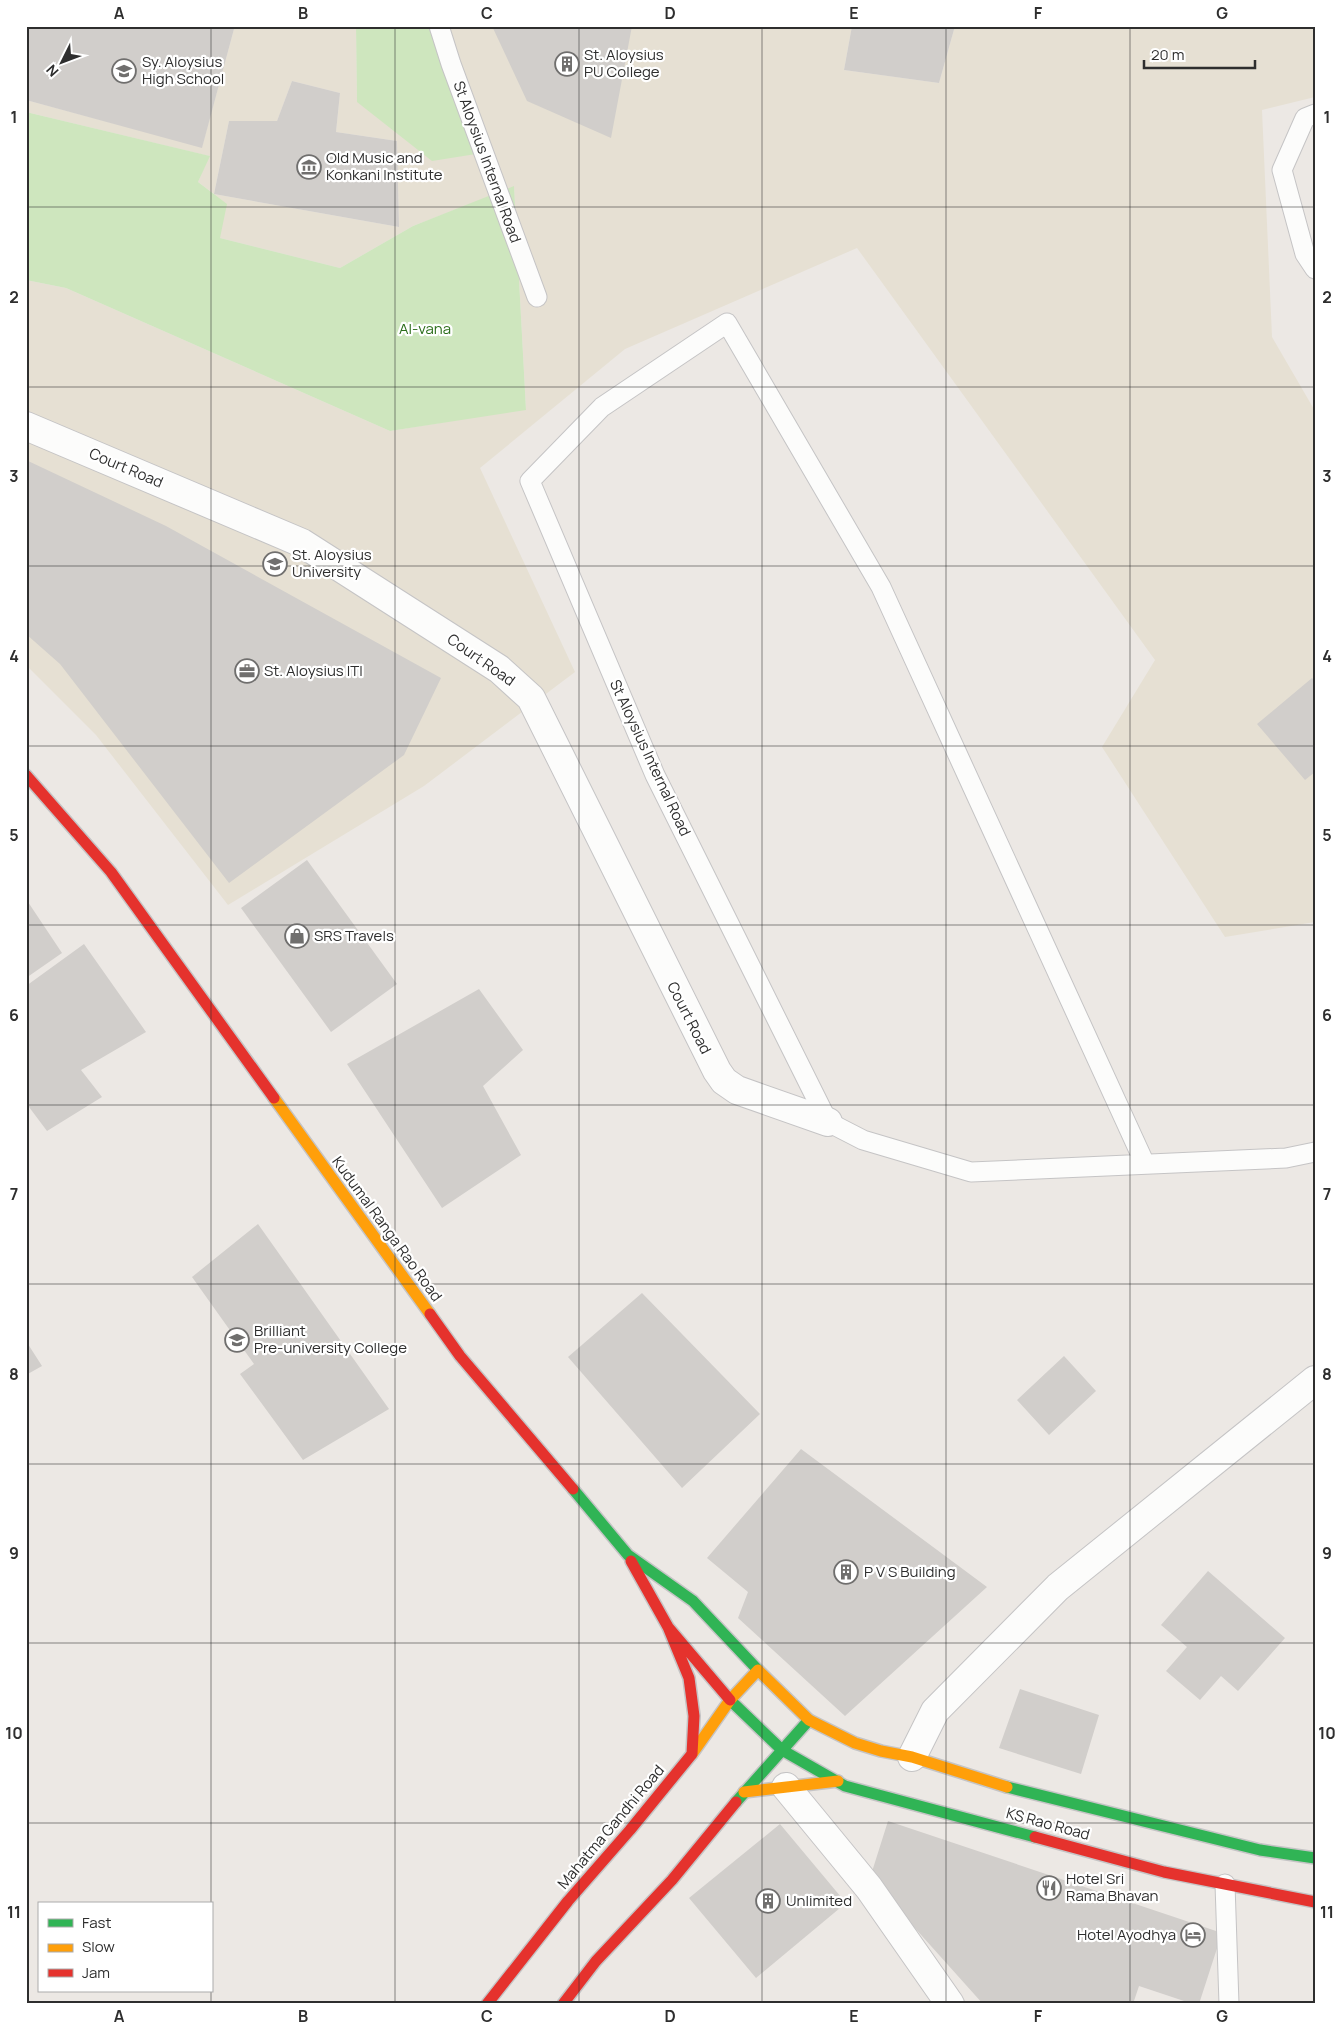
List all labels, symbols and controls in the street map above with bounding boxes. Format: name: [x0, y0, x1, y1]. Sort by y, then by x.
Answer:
text: A: [114, 2, 125, 24]
text: B: [298, 2, 308, 24]
text: C: [481, 2, 493, 24]
text: D: [664, 2, 676, 24]
text: E: [849, 2, 859, 24]
text: F: [1034, 2, 1043, 24]
text: G: [1216, 2, 1228, 24]
north arrow: [38, 38, 88, 88]
scale bar: [1144, 38, 1255, 70]
place label: St. Aloysius PU College: [584, 44, 664, 82]
text: 20 m: [1151, 44, 1184, 65]
place label: Sy. Aloysius High School: [142, 51, 224, 89]
building icon: St. Aloysius PU College: [554, 51, 580, 77]
school or university icon: Sy. Aloysius High School: [111, 58, 137, 84]
text: N: [42, 61, 62, 81]
street label: St Aloysius Internal Road: [448, 78, 526, 246]
text: 1: [10, 106, 18, 128]
text: 1: [1323, 106, 1331, 128]
place label: Old Music and Konkani Institute: [326, 147, 443, 185]
museum icon: Old Music and Konkani Institute: [296, 154, 322, 180]
text: 2: [9, 286, 19, 308]
text: 2: [1322, 286, 1332, 308]
park label: Al-vana: [399, 318, 451, 339]
street label: Court Road: [86, 443, 166, 493]
text: 3: [9, 465, 19, 487]
text: 3: [1322, 465, 1332, 487]
place label: St. Aloysius University: [292, 544, 372, 582]
school or university icon: St. Aloysius University: [262, 551, 288, 577]
street label: Court Road: [443, 628, 519, 691]
text: 4: [9, 645, 19, 667]
text: 4: [1322, 645, 1332, 667]
office icon: St. Aloysius ITI: [234, 658, 260, 684]
place label: St. Aloysius ITI: [264, 660, 363, 681]
street label: St Aloysius Internal Road: [605, 676, 696, 839]
text: 5: [9, 824, 19, 846]
text: 5: [1322, 824, 1332, 846]
shop icon: SRS Travels: [284, 923, 310, 949]
place label: SRS Travels: [314, 925, 394, 946]
street label: Court Road: [662, 978, 717, 1058]
text: 6: [9, 1004, 19, 1026]
text: 6: [1322, 1004, 1332, 1026]
street label: Kudumal Ranga Rao Road: [328, 1152, 447, 1306]
text: 7: [10, 1183, 18, 1205]
text: 7: [1323, 1183, 1331, 1205]
place label: Brilliant Pre-university College: [254, 1320, 407, 1358]
school or university icon: Brilliant Pre-university College: [224, 1327, 250, 1353]
text: 8: [9, 1363, 19, 1385]
text: 8: [1322, 1363, 1332, 1385]
text: 9: [9, 1542, 19, 1564]
text: 9: [1322, 1542, 1332, 1564]
building icon: P V S Building: [833, 1559, 859, 1585]
place label: P V S Building: [864, 1561, 956, 1582]
text: 10: [5, 1722, 23, 1744]
text: 10: [1318, 1722, 1336, 1744]
street label: Mahatma Gandhi Road: [552, 1760, 669, 1893]
street label: KS Rao Road: [1004, 1802, 1092, 1845]
place label: Hotel Sri Rama Bhavan: [1066, 1868, 1158, 1906]
restaurant icon: Hotel Sri Rama Bhavan: [1036, 1875, 1062, 1901]
building icon: Unlimited: [755, 1888, 781, 1914]
place label: Unlimited: [786, 1890, 852, 1911]
text: 11: [7, 1901, 21, 1923]
text: 11: [1320, 1901, 1334, 1923]
legend: [38, 1902, 212, 1992]
text: Fast: [82, 1912, 111, 1933]
hotel icon: Hotel Ayodhya: [1180, 1922, 1206, 1948]
place label: Hotel Ayodhya: [1077, 1924, 1176, 1945]
text: Slow: [82, 1936, 115, 1957]
text: Jam: [82, 1962, 110, 1983]
text: A: [114, 2005, 125, 2027]
text: B: [298, 2005, 308, 2027]
text: C: [481, 2005, 493, 2027]
text: D: [664, 2005, 676, 2027]
text: E: [849, 2005, 859, 2027]
text: F: [1034, 2005, 1043, 2027]
text: G: [1216, 2005, 1228, 2027]

